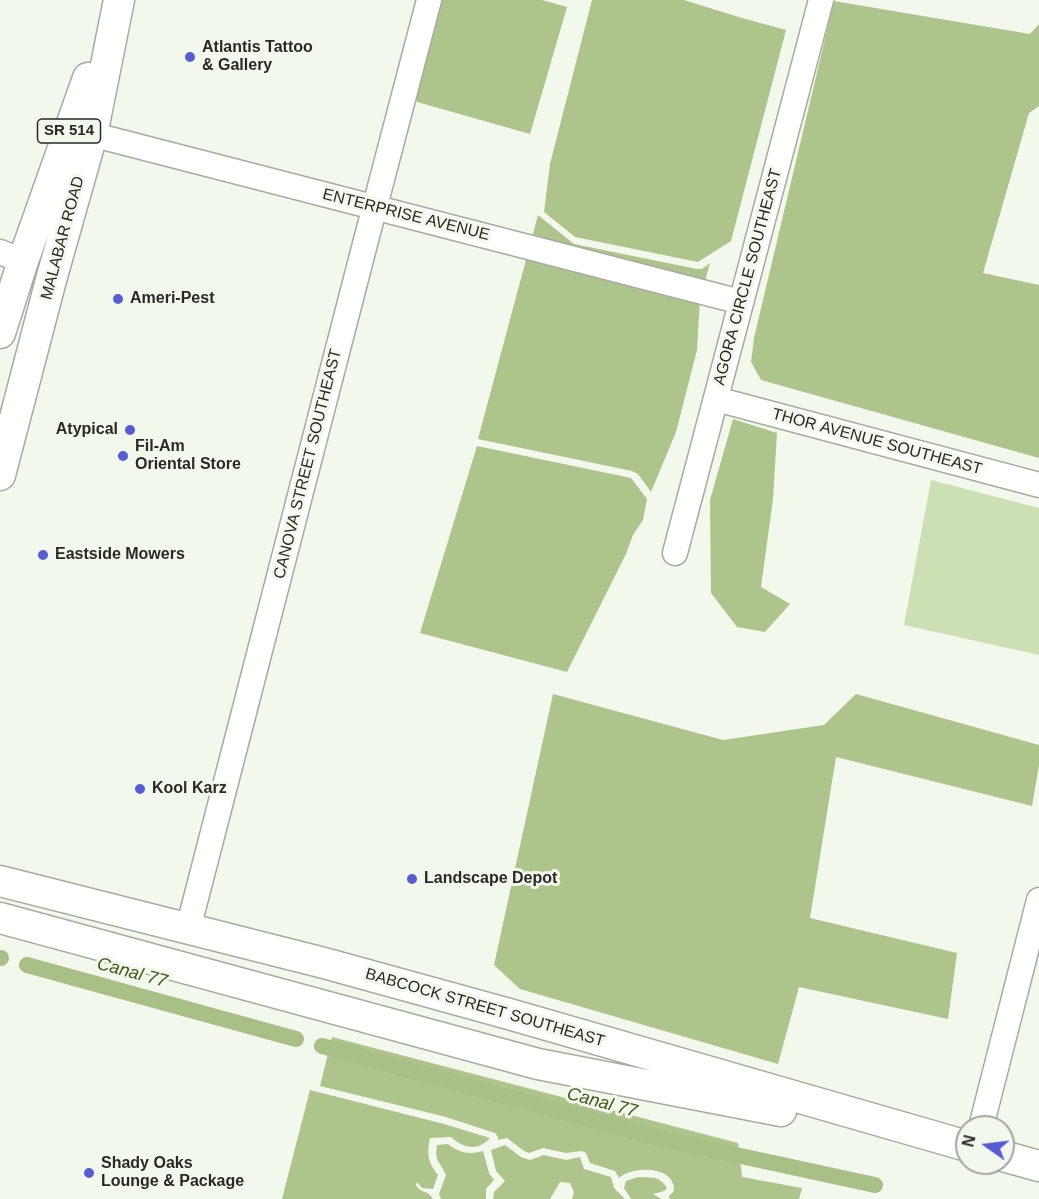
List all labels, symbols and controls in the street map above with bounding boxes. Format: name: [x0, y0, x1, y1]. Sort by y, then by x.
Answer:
place label: Atlantis Tattoo & Gallery: [202, 38, 313, 76]
marker: Atlantis Tattoo & Gallery: [183, 50, 197, 64]
road number: SR 514: [38, 119, 100, 143]
street label: AGORA CIRCLE SOUTHEAST: [710, 167, 786, 387]
street label: MALABAR ROAD: [37, 174, 89, 302]
street label: ENTERPRISE AVENUE: [321, 185, 491, 245]
place label: Ameri-Pest: [130, 289, 214, 309]
marker: Ameri-Pest: [111, 292, 125, 306]
street label: CANOVA STREET SOUTHEAST: [270, 347, 346, 581]
street label: THOR AVENUE SOUTHEAST: [770, 405, 984, 479]
place label: Atypical: [56, 420, 118, 440]
marker: Atypical: [123, 423, 137, 437]
place label: Fil-Am Oriental Store: [135, 437, 241, 475]
marker: Fil-Am Oriental Store: [116, 449, 130, 463]
place label: Eastside Mowers: [55, 545, 185, 565]
marker: Eastside Mowers: [36, 548, 50, 562]
place label: Kool Karz: [152, 779, 227, 799]
marker: Kool Karz: [133, 782, 147, 796]
place label: Landscape Depot: [424, 869, 557, 889]
marker: Landscape Depot: [405, 872, 419, 886]
water label: Canal 77: [94, 953, 170, 993]
street label: BABCOCK STREET SOUTHEAST: [363, 965, 607, 1051]
water label: Canal 77: [564, 1083, 640, 1123]
north arrow: [955, 1115, 1015, 1175]
text: N: [959, 1133, 979, 1149]
place label: Shady Oaks Lounge & Package: [101, 1154, 244, 1192]
marker: Shady Oaks Lounge & Package: [82, 1166, 96, 1180]

